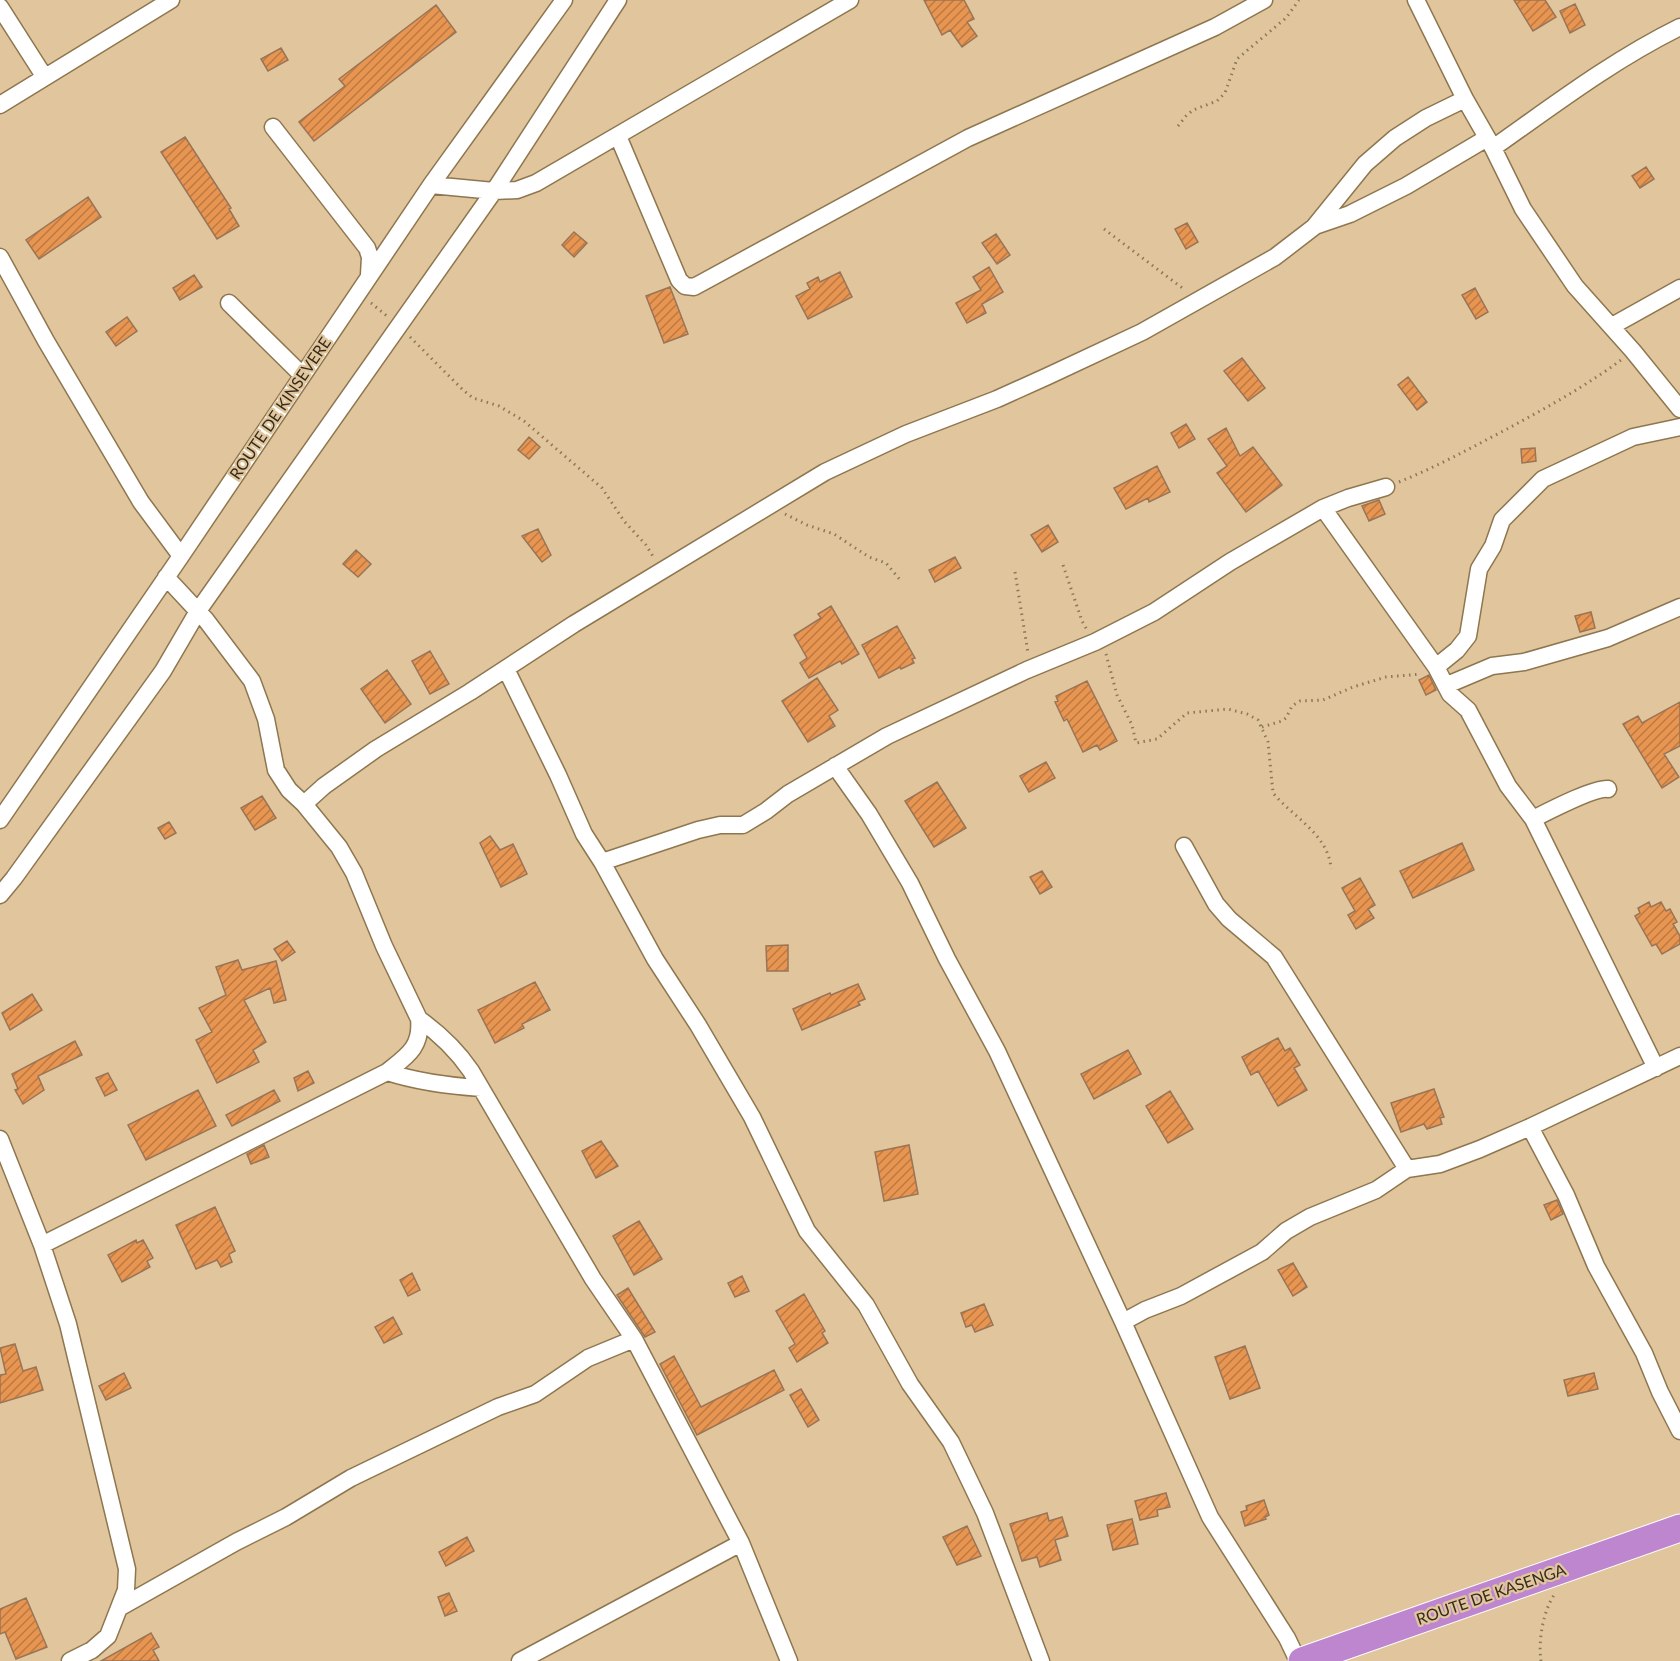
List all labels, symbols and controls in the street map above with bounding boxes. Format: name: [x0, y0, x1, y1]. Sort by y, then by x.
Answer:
street label: ROUTE DE KINSEVERE: [225, 333, 334, 482]
street label: ROUTE DE KASENGA: [1414, 1559, 1568, 1628]

